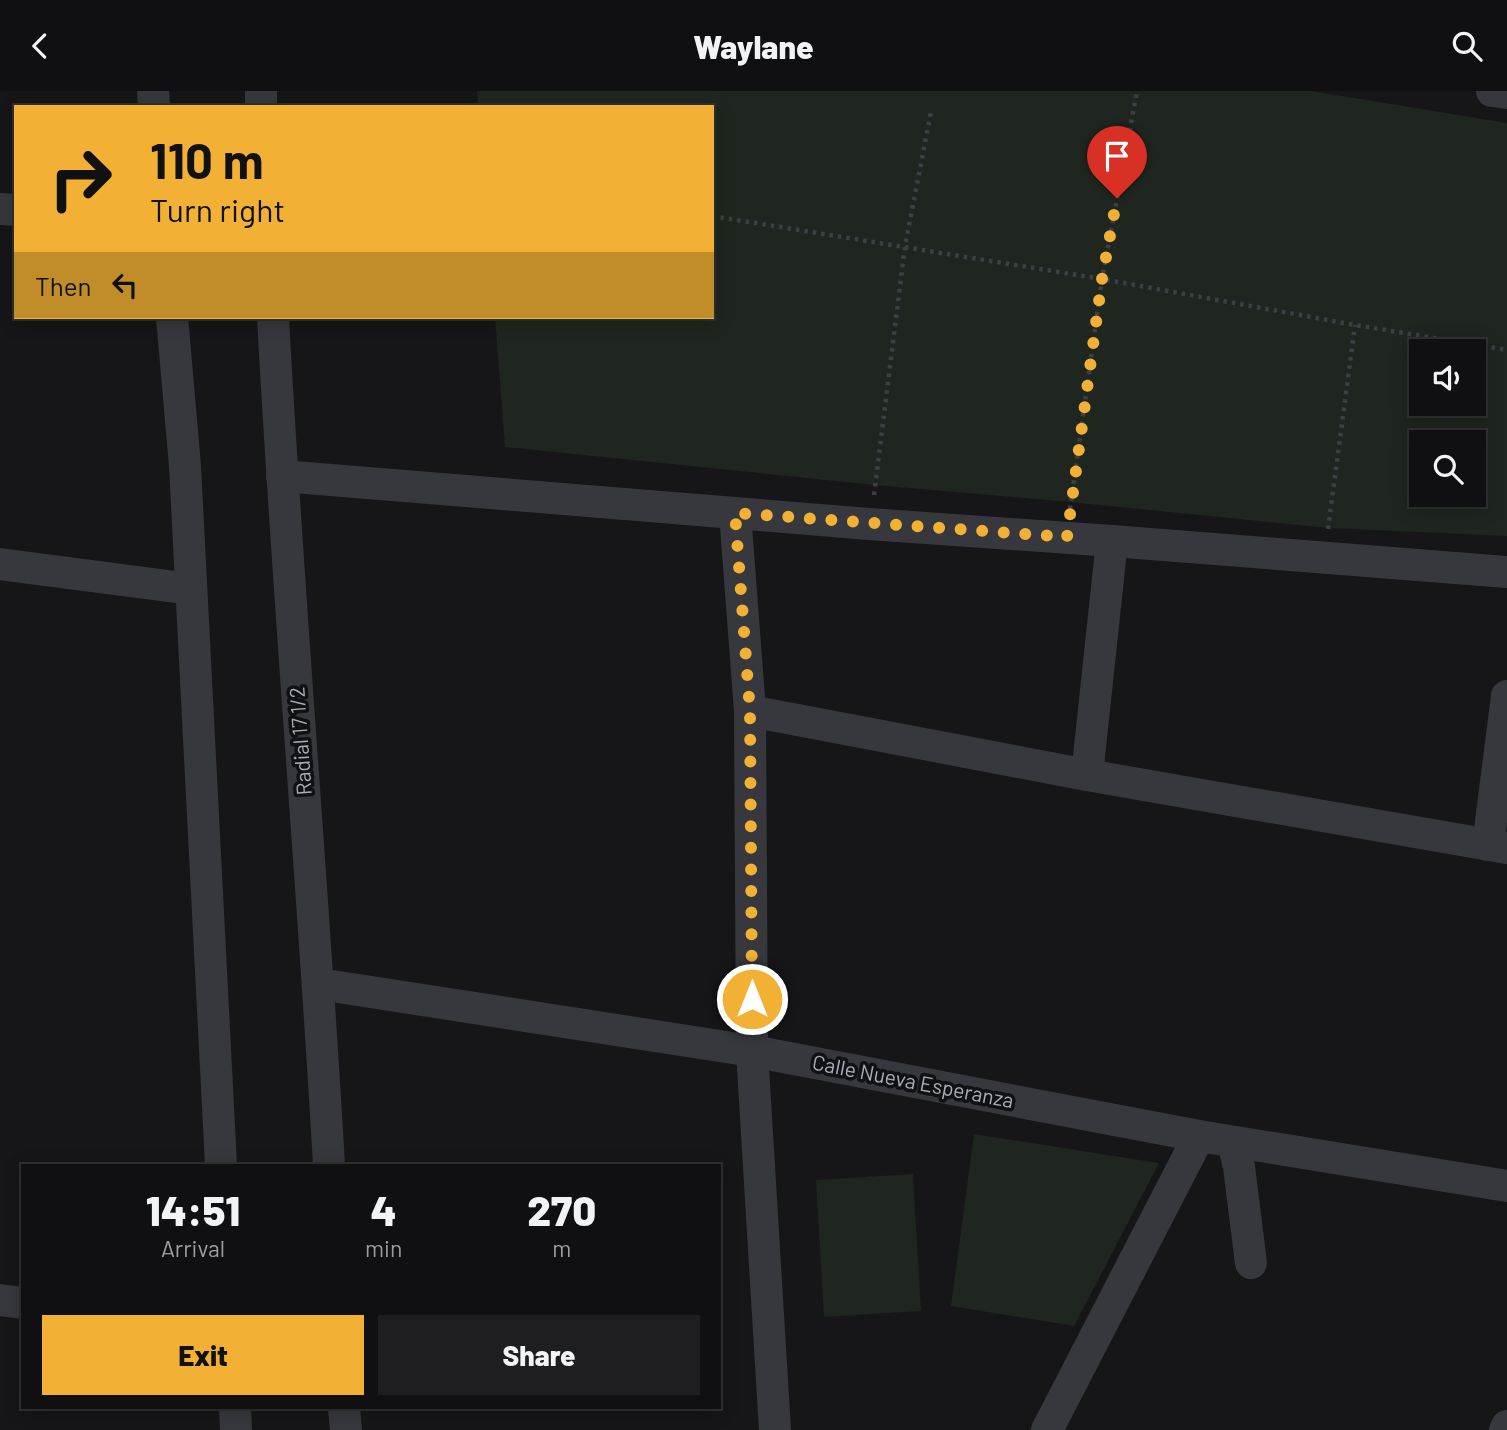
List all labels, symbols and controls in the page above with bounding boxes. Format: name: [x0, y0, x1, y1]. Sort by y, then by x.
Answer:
icon: back: [21, 27, 59, 65]
text: Waylane: [693, 27, 814, 65]
icon: search: [1448, 27, 1486, 65]
pin: [1087, 126, 1147, 198]
text: 110 m: [150, 130, 264, 189]
icon: right: [35, 133, 126, 224]
icon: arrive: [1098, 137, 1136, 175]
text: Turn right: [150, 190, 285, 228]
icon: left: [106, 266, 144, 304]
text: Then: [35, 270, 92, 301]
map controls: [1409, 339, 1486, 507]
button: sound: [1409, 339, 1486, 416]
button: search: [1409, 430, 1486, 507]
street label: Radial 17 1/2: [283, 686, 316, 796]
position arrow: [715, 962, 789, 1036]
street label: Calle Nueva Esperanza: [810, 1049, 1016, 1112]
text: 14:51: [146, 1184, 240, 1234]
text: 4: [371, 1184, 397, 1234]
text: 270: [527, 1184, 596, 1234]
text: Arrival: [161, 1234, 225, 1262]
text: min: [365, 1234, 402, 1262]
text: m: [552, 1234, 571, 1262]
button: Exit: [42, 1315, 364, 1395]
button: Share: [378, 1315, 700, 1395]

